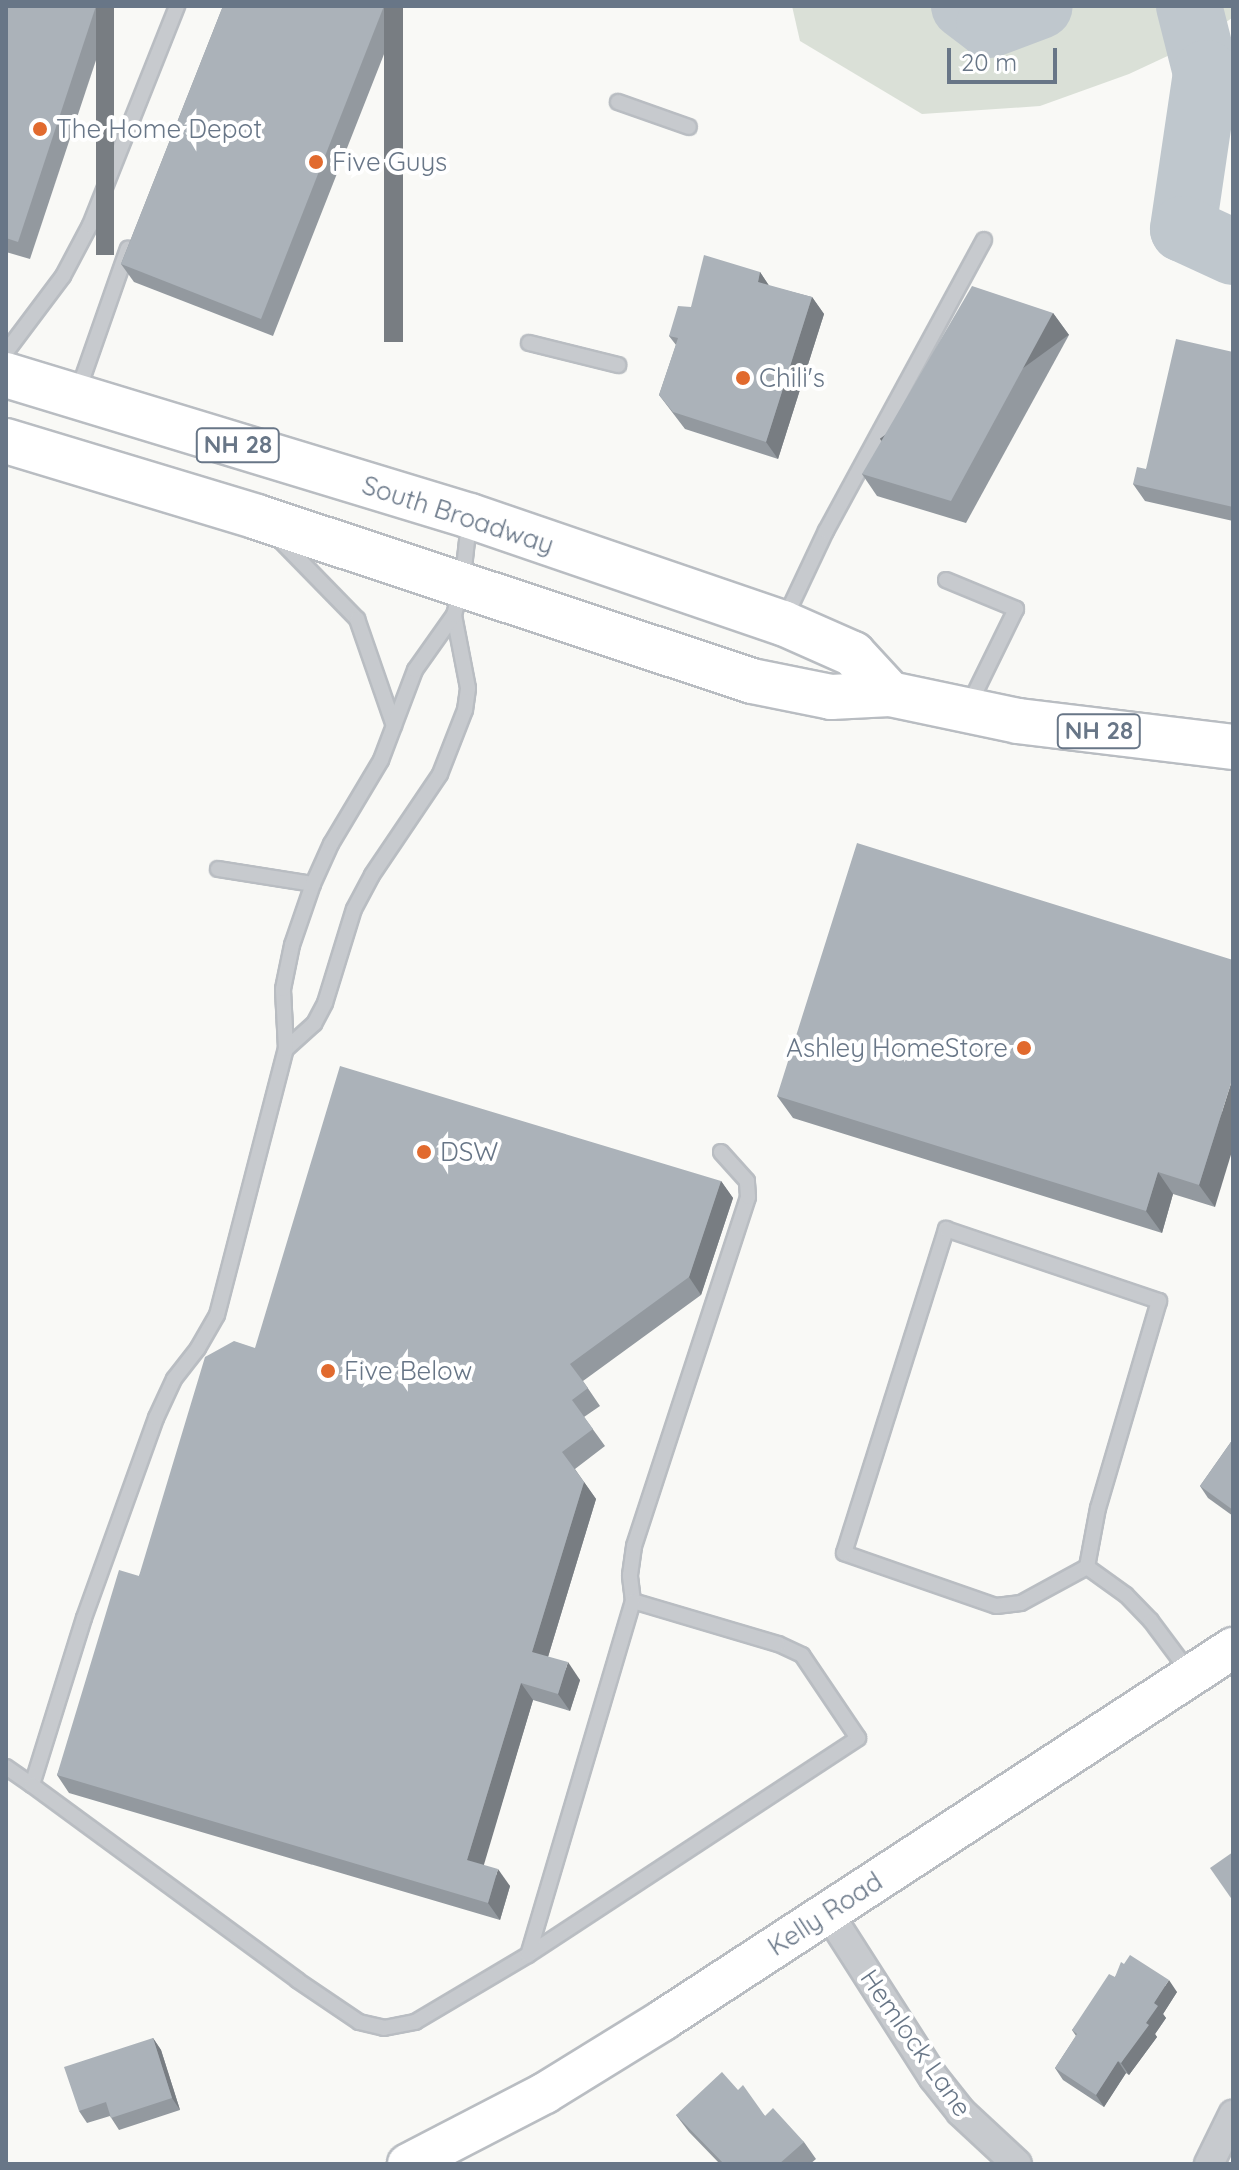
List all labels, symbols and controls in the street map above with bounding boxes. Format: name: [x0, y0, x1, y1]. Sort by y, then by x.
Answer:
scale bar: [951, 32, 1061, 82]
text: 20 m: [961, 47, 1017, 77]
place label: The Home Depot: [56, 113, 262, 145]
marker: The Home Depot: [31, 120, 49, 138]
place label: Five Guys: [332, 146, 447, 178]
marker: Five Guys: [307, 153, 325, 171]
place label: Chili's: [759, 362, 825, 394]
marker: Chili's: [734, 369, 752, 387]
road number: NH 28: [194, 425, 282, 465]
street label: South Broadway: [358, 469, 558, 561]
road number: NH 28: [1055, 711, 1143, 751]
place label: Ashley HomeStore: [786, 1032, 1008, 1064]
marker: Ashley HomeStore: [1015, 1039, 1033, 1057]
place label: DSW: [440, 1136, 498, 1168]
marker: DSW: [415, 1143, 433, 1161]
place label: Five Below: [344, 1355, 472, 1387]
marker: Five Below: [319, 1362, 337, 1380]
street label: Kelly Road: [762, 1866, 888, 1962]
street label: Hemlock Lane: [854, 1963, 978, 2123]

